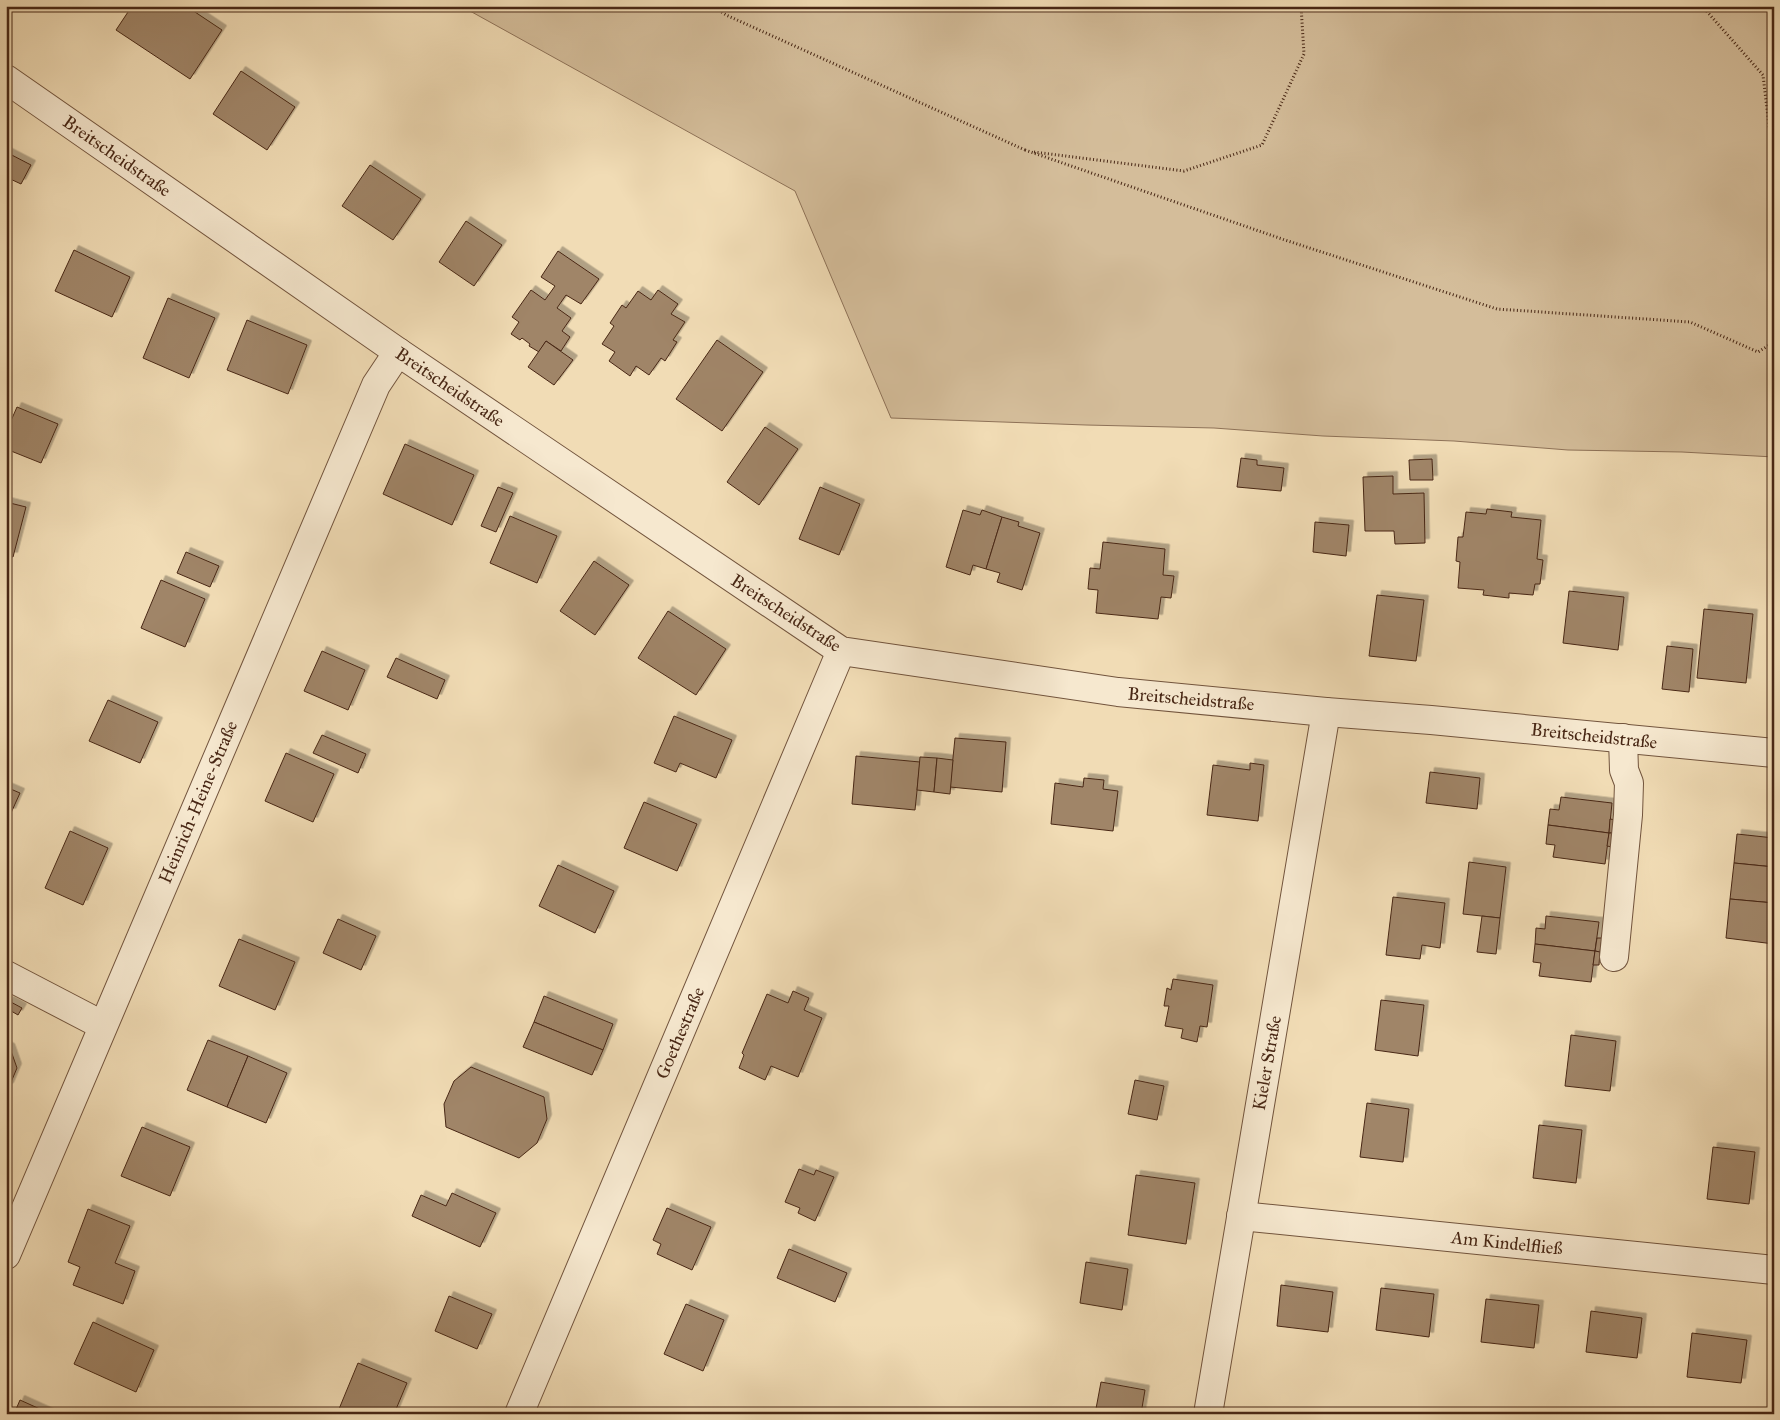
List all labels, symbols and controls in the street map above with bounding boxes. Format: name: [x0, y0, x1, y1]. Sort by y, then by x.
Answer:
street label: Breitscheidstraße: [59, 111, 175, 201]
street label: Breitscheidstraße: [391, 342, 509, 432]
street label: Breitscheidstraße: [727, 569, 845, 657]
street label: Breitscheidstraße: [1127, 683, 1255, 715]
street label: Heinrich-Heine-Straße: [154, 717, 242, 887]
street label: Breitscheidstraße: [1530, 718, 1658, 754]
street label: Goethestraße: [651, 984, 709, 1082]
street label: Kieler Straße: [1248, 1014, 1286, 1112]
street label: Am Kindelfließ: [1449, 1226, 1564, 1260]

